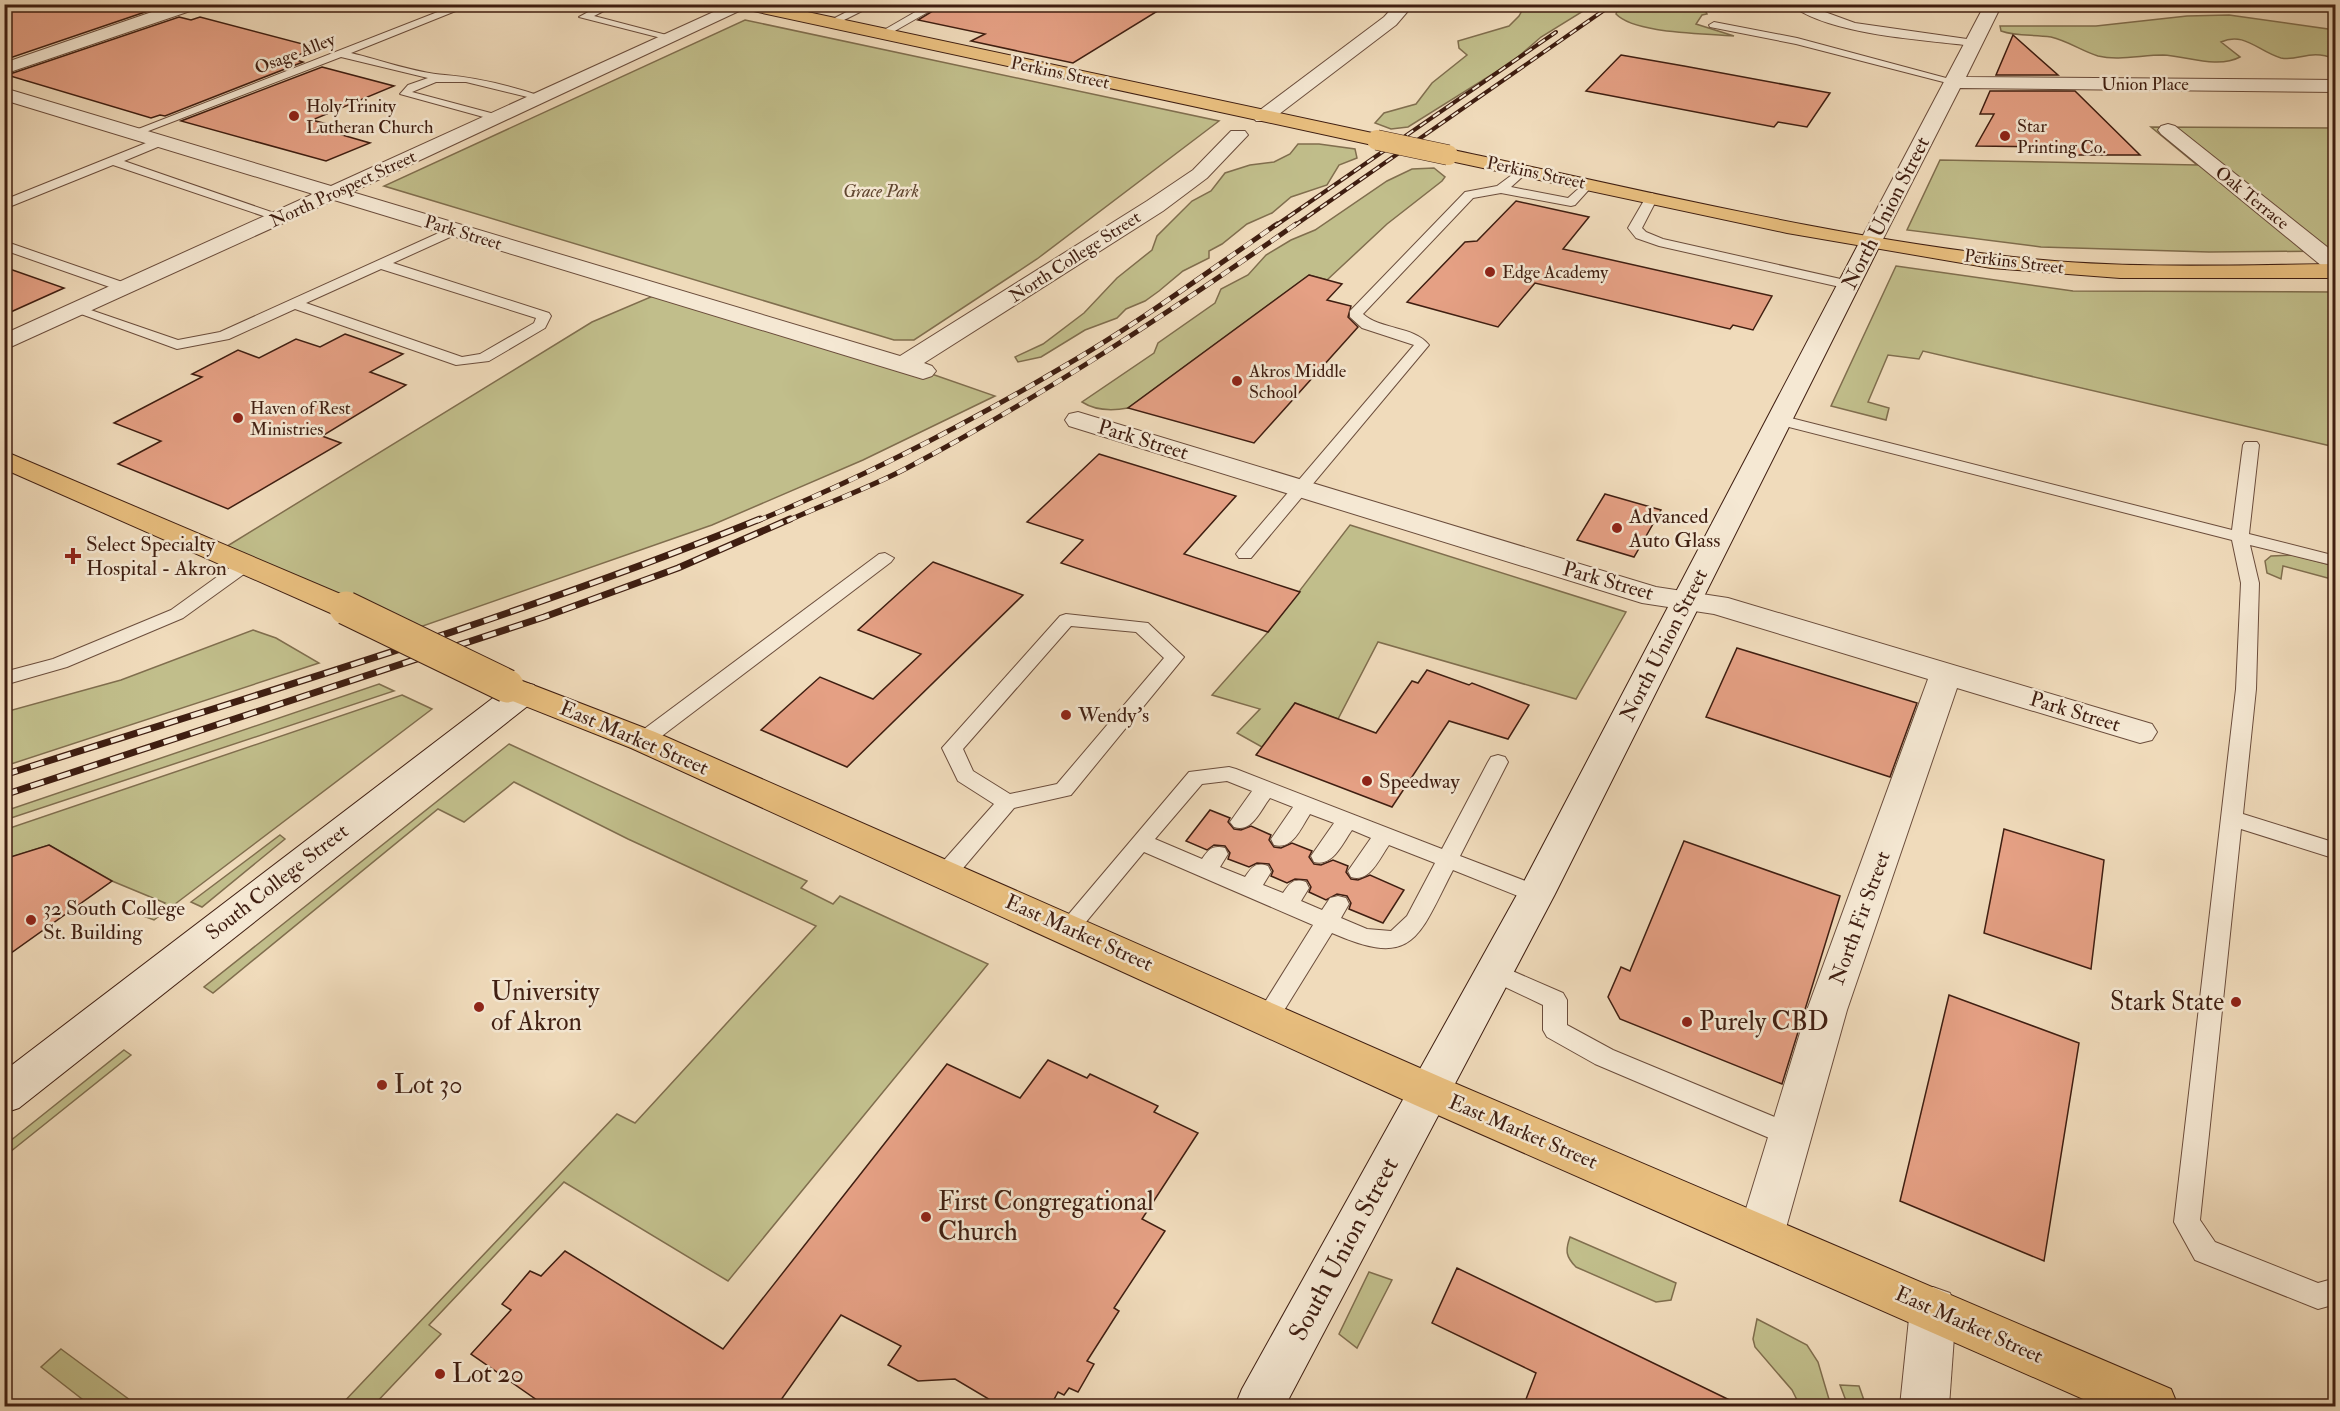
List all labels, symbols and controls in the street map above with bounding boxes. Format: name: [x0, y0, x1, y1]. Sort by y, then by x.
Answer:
street label: Osage Alley: [251, 28, 340, 80]
street label: Perkins Street: [1009, 51, 1112, 95]
street label: Union Place: [2101, 73, 2189, 96]
place label: Holy Trinity Lutheran Church: [306, 95, 434, 139]
marker: Holy Trinity Lutheran Church: [287, 109, 301, 123]
place label: Star Printing Co.: [2017, 115, 2106, 159]
marker: Star Printing Co.: [1998, 129, 2012, 143]
street label: North Union Street: [1836, 132, 1936, 294]
street label: North Prospect Street: [266, 145, 420, 233]
street label: Perkins Street: [1485, 151, 1588, 195]
street label: Oak Terrace: [2210, 161, 2294, 235]
park label: Grace Park: [843, 180, 919, 203]
street label: North College Street: [1005, 206, 1145, 308]
street label: Park Street: [421, 210, 505, 256]
street label: Perkins Street: [1963, 244, 2065, 280]
place label: Edge Academy: [1502, 261, 1609, 284]
marker: Edge Academy: [1483, 265, 1497, 279]
place label: Akros Middle School: [1248, 360, 1347, 404]
marker: Akros Middle School: [1230, 374, 1244, 388]
place label: Haven of Rest Ministries: [250, 397, 351, 441]
marker: Haven of Rest Ministries: [231, 411, 245, 425]
street label: Park Street: [1094, 413, 1192, 467]
place label: Advanced Auto Glass: [1628, 503, 1720, 554]
marker: Advanced Auto Glass: [1610, 521, 1624, 535]
place label: Select Specialty Hospital - Akron: [86, 531, 227, 582]
marker: Select Specialty Hospital - Akron: [64, 547, 82, 565]
street label: Park Street: [1559, 555, 1657, 607]
street label: North Union Street: [1614, 564, 1714, 726]
street label: Park Street: [2026, 685, 2124, 739]
street label: East Market Street: [555, 694, 713, 782]
place label: Wendy's: [1077, 702, 1149, 729]
marker: Wendy's: [1059, 708, 1073, 722]
place label: Speedway: [1379, 768, 1460, 795]
marker: Speedway: [1360, 774, 1374, 788]
street label: South College Street: [200, 818, 354, 946]
street label: North Fir Street: [1823, 847, 1897, 988]
street label: East Market Street: [1001, 888, 1157, 978]
place label: 32 South College St. Building: [43, 895, 185, 946]
marker: 32 South College St. Building: [24, 913, 38, 927]
place label: University of Akron: [491, 976, 600, 1038]
place label: Stark State: [2110, 986, 2224, 1018]
marker: Stark State: [2229, 995, 2243, 1009]
marker: University of Akron: [472, 1000, 486, 1014]
place label: Purely CBD: [1699, 1006, 1829, 1038]
marker: Purely CBD: [1680, 1015, 1694, 1029]
place label: Lot 30: [394, 1069, 463, 1101]
marker: Lot 30: [375, 1078, 389, 1092]
street label: East Market Street: [1444, 1088, 1602, 1176]
street label: South Union Street: [1282, 1152, 1406, 1346]
place label: First Congregational Church: [938, 1186, 1154, 1248]
marker: First Congregational Church: [919, 1210, 933, 1224]
street label: East Market Street: [1891, 1280, 2047, 1370]
place label: Lot 20: [452, 1358, 524, 1390]
marker: Lot 20: [433, 1367, 447, 1381]

